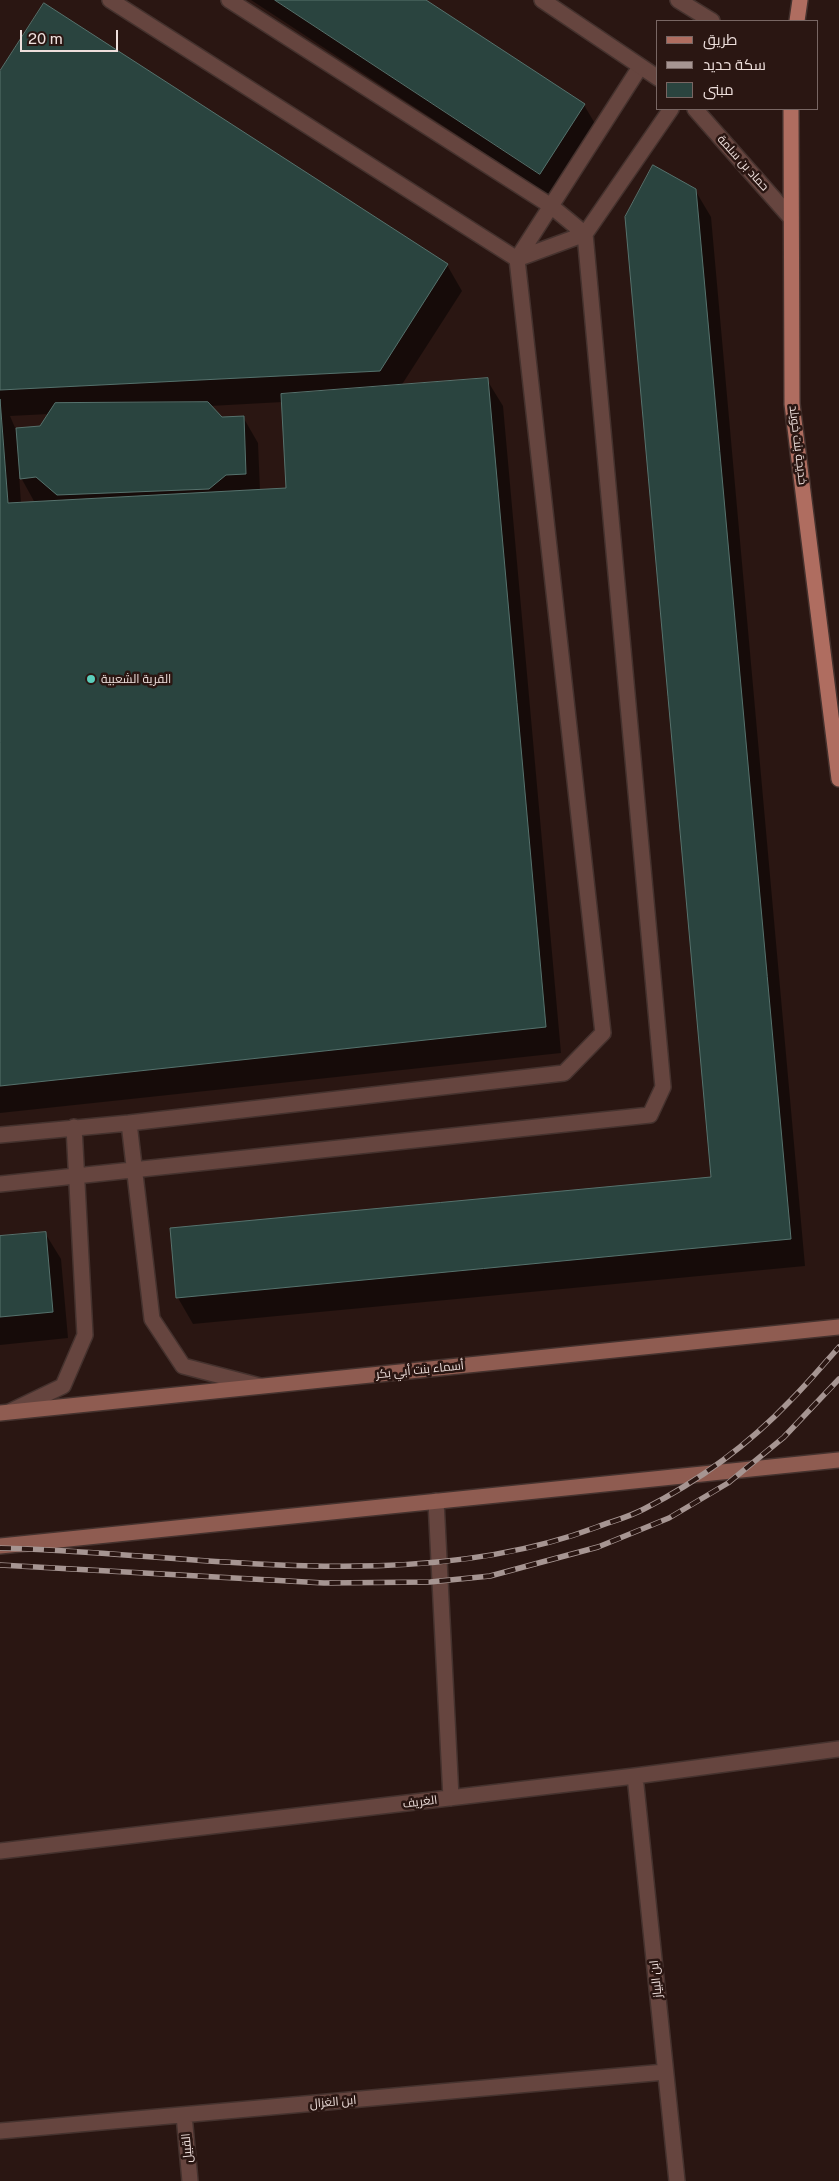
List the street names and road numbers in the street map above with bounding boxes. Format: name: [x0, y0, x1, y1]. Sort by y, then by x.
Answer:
street label: حماد بن سلمة: [714, 132, 772, 194]
street label: خديجة بنت خويلد: [786, 405, 810, 485]
street label: أسماء بنت أبي بكر: [375, 1358, 465, 1382]
street label: الغريف: [402, 1793, 438, 1811]
street label: ابن البياز: [647, 1959, 665, 1999]
street label: ابن الغزال: [309, 2093, 357, 2111]
street label: القبيل: [179, 2133, 195, 2163]

